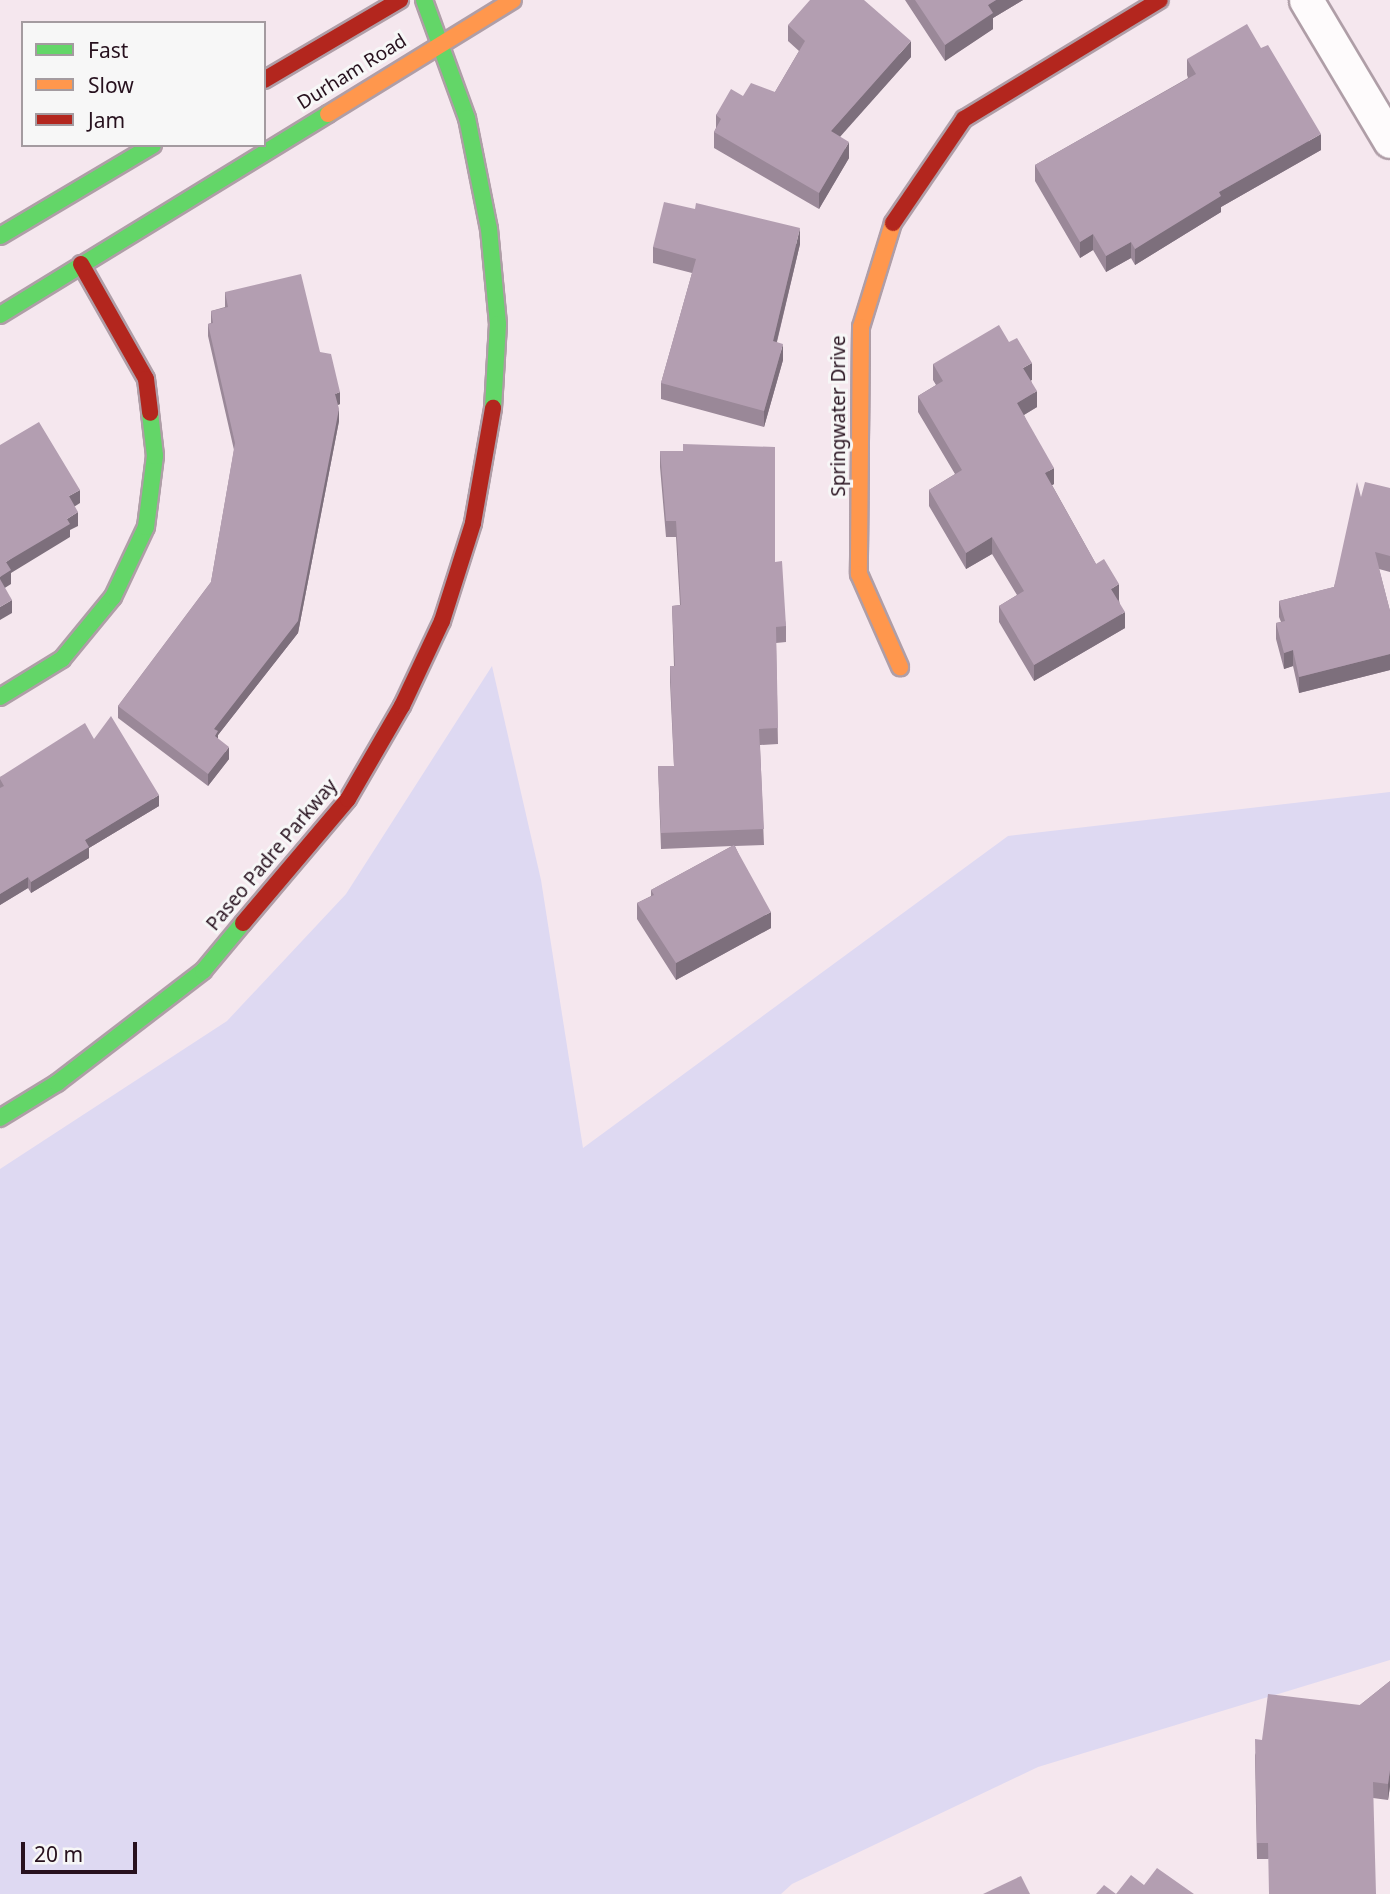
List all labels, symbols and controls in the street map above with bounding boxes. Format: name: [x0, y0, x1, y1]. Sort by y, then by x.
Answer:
legend: [21, 21, 266, 147]
street label: Durham Road: [293, 29, 411, 115]
text: Fast: [88, 36, 128, 64]
text: Slow: [88, 71, 134, 99]
text: Jam: [88, 106, 125, 134]
street label: Springwater Drive: [828, 335, 850, 497]
street label: Paseo Padre Parkway: [202, 775, 342, 935]
scale bar: [24, 1828, 140, 1872]
text: 20 m: [34, 1840, 83, 1868]

